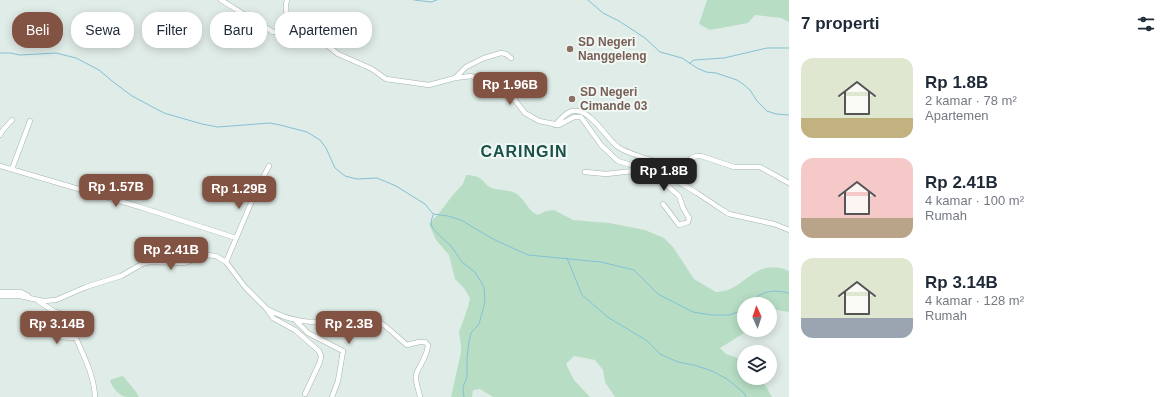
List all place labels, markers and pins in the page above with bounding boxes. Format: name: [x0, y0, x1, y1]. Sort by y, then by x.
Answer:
place label: SD Negeri Nanggeleng: [578, 35, 647, 63]
marker: SD Negeri Nanggeleng: [565, 44, 575, 54]
pin: Rp 1.96B: [469, 72, 551, 106]
place label: SD Negeri Cimande 03: [580, 85, 648, 113]
marker: SD Negeri Cimande 03: [567, 94, 577, 104]
pin: Rp 1.8B: [627, 158, 701, 192]
pin: Rp 1.57B: [75, 174, 157, 208]
pin: Rp 1.29B: [198, 176, 280, 210]
pin: Rp 2.41B: [130, 237, 212, 271]
pin: Rp 3.14B: [16, 311, 98, 345]
pin: Rp 2.3B: [312, 311, 386, 345]

